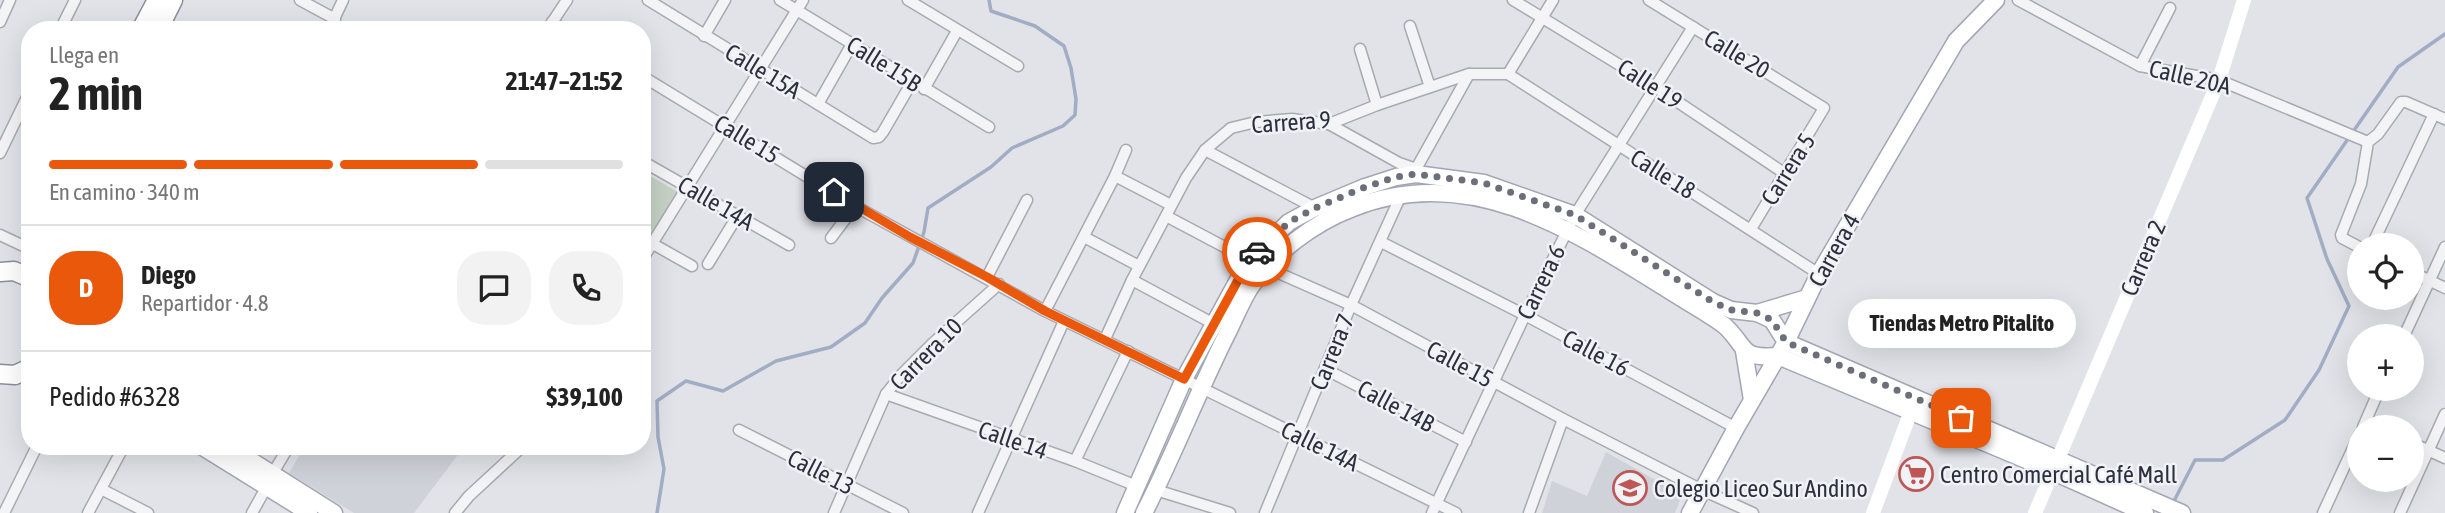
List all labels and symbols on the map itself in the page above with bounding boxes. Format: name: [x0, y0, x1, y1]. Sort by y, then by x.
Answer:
street label: Calle 20: [1700, 24, 1774, 84]
street label: Calle 15B: [842, 31, 927, 98]
street label: Calle 15A: [720, 38, 806, 104]
street label: Calle 19: [1613, 53, 1687, 115]
street label: Calle 20A: [2147, 55, 2234, 100]
street label: Carrera 9: [1250, 106, 1332, 138]
street label: Calle 15: [710, 109, 784, 169]
street label: Carrera 5: [1756, 128, 1820, 210]
street label: Calle 18: [1626, 144, 1700, 204]
pin: [804, 162, 864, 222]
street label: Calle 14A: [673, 171, 759, 236]
street label: Carrera 4: [1803, 209, 1865, 291]
street label: Carrera 2: [2115, 216, 2171, 300]
courier: [1222, 217, 1292, 287]
street label: Carrera 6: [1511, 240, 1571, 324]
callout: Tiendas Metro Pitalito: [1847, 299, 2075, 348]
street label: Carrera 7: [1305, 310, 1359, 394]
street label: Carrera 10: [884, 312, 968, 396]
street label: Calle 16: [1558, 324, 1634, 382]
street label: Calle 15: [1422, 335, 1498, 393]
street label: Calle 14B: [1353, 375, 1439, 438]
pin: [1931, 388, 1991, 448]
street label: Calle 14: [975, 416, 1051, 464]
street label: Calle 14A: [1277, 416, 1363, 476]
street label: Calle 13: [783, 444, 859, 500]
supermarket icon: Centro Comercial Café Mall: [1897, 455, 1935, 493]
place label: Centro Comercial Café Mall: [1940, 461, 2178, 488]
school or university icon: Colegio Liceo Sur Andino: [1611, 469, 1649, 507]
place label: Colegio Liceo Sur Andino: [1654, 475, 1868, 502]

